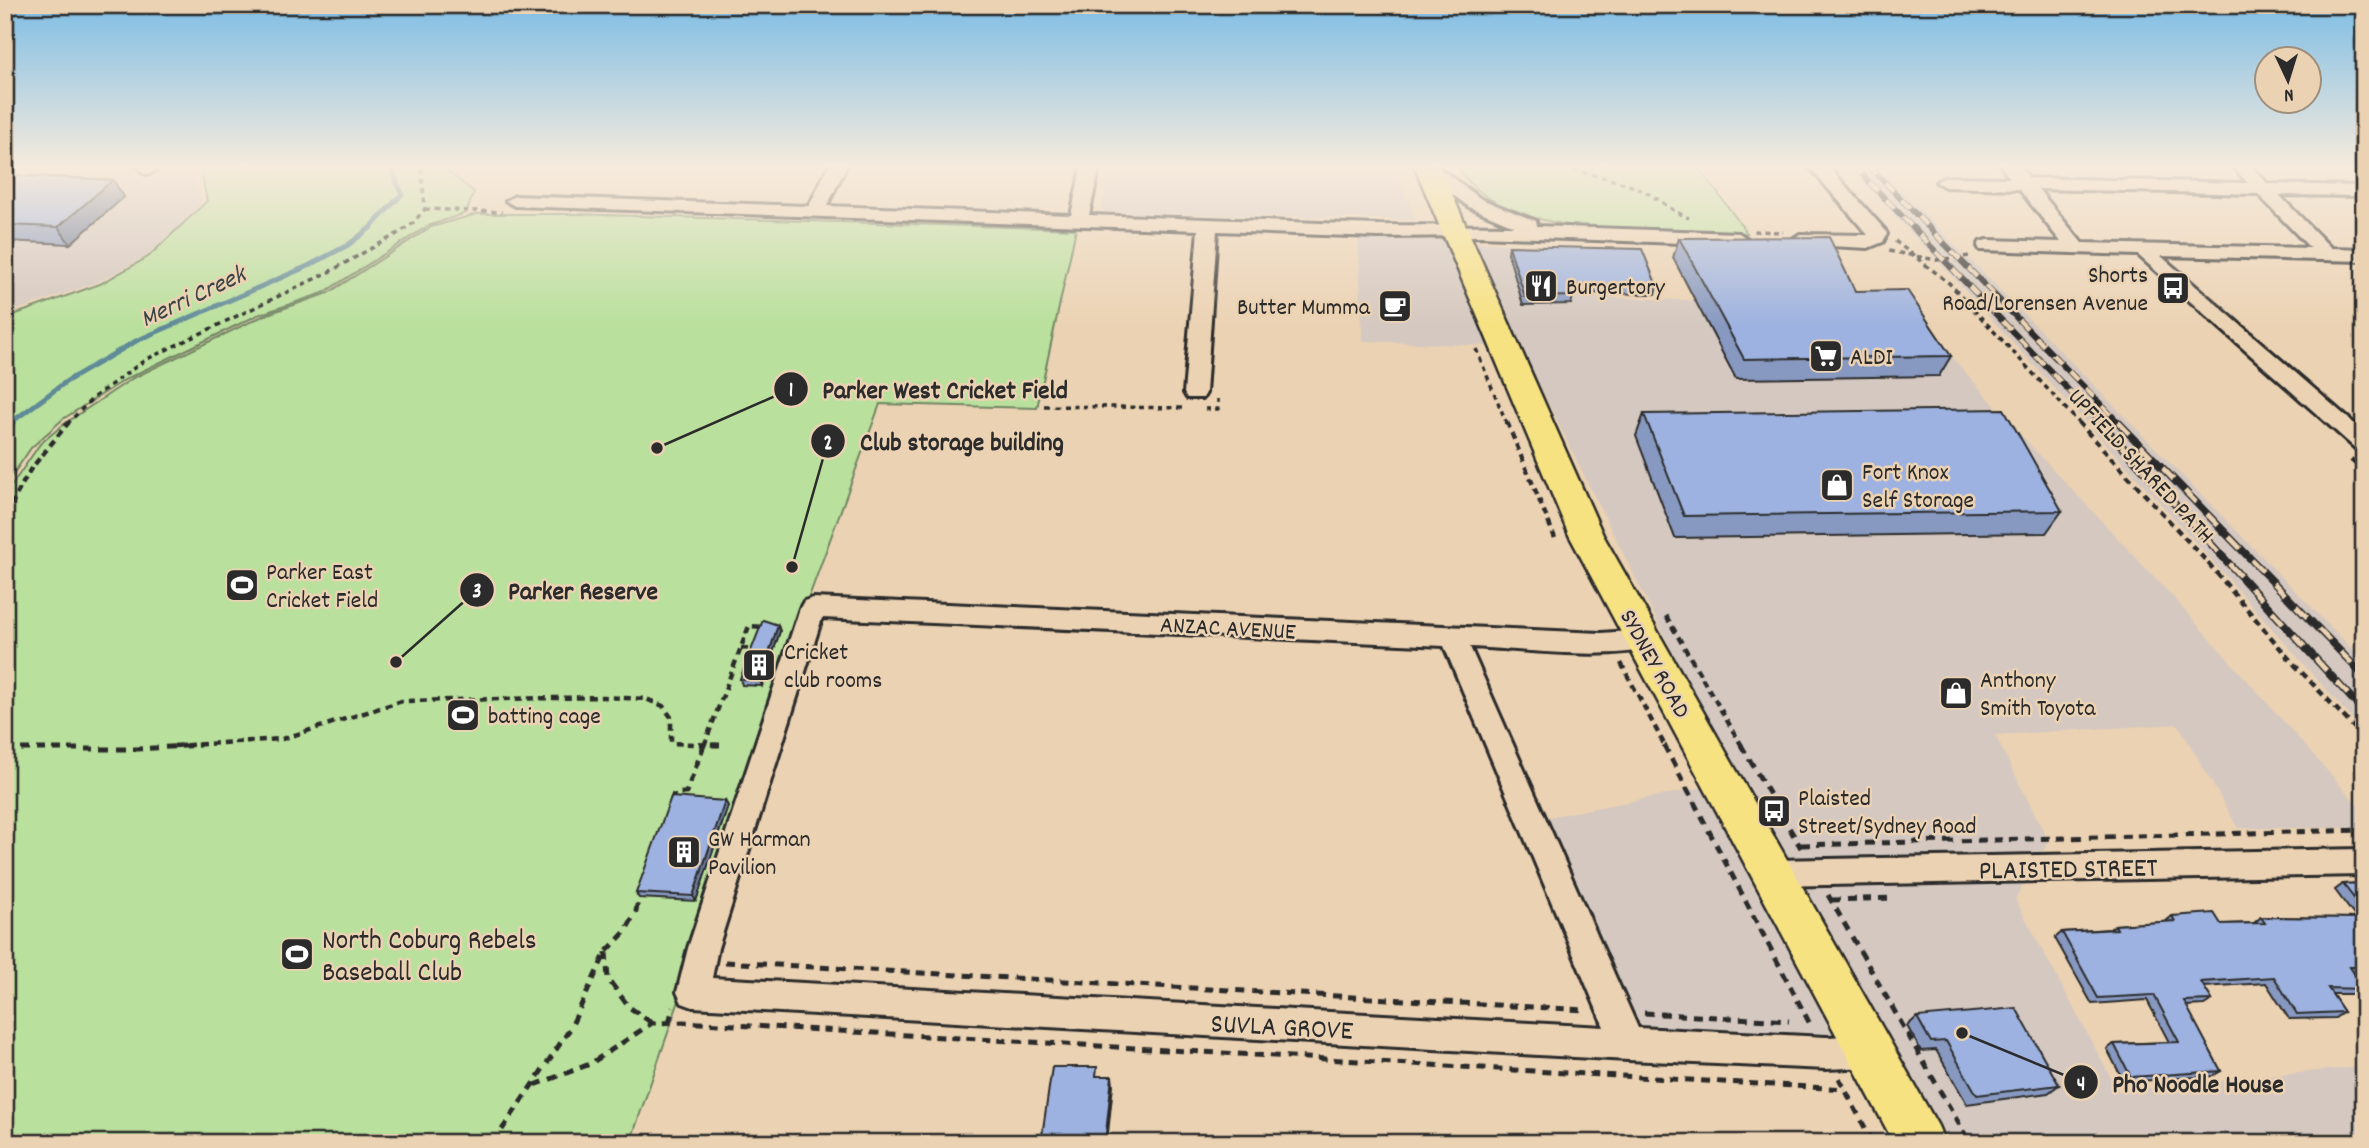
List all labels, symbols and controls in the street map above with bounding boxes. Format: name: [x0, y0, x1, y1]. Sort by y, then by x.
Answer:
north arrow: [2254, 46, 2324, 116]
text: N: [2283, 80, 2295, 107]
water label: Merri Creek: [135, 257, 254, 339]
place label: Shorts Road/Lorensen Avenue: [1942, 260, 2148, 322]
restaurant icon: Burgertory: [1522, 267, 1560, 305]
bus stop icon: Shorts Road/Lorensen Avenue: [2154, 269, 2192, 307]
place label: Burgertory: [1566, 272, 1666, 306]
cafe icon: Butter Mumma: [1376, 287, 1414, 325]
place label: Butter Mumma: [1237, 292, 1371, 326]
supermarket icon: ALDI: [1807, 337, 1845, 375]
place label: ALDI: [1850, 342, 1893, 376]
callout: Parker West Cricket Field: [773, 365, 1082, 412]
text: Parker West Cricket Field: [822, 374, 1068, 411]
text: 1: [789, 377, 793, 407]
street label: UPFIELD SHARED PATH: [2059, 382, 2221, 552]
callout: Club storage building: [811, 418, 1078, 465]
text: Club storage building: [860, 426, 1064, 463]
text: 2: [823, 430, 833, 460]
place label: Fort Knox Self Storage: [1862, 457, 1974, 519]
shop icon: Fort Knox Self Storage: [1818, 466, 1856, 504]
place label: Parker East Cricket Field: [266, 557, 378, 619]
sports icon: Parker East Cricket Field: [223, 566, 261, 604]
callout: Parker Reserve: [459, 566, 672, 613]
text: Parker Reserve: [508, 575, 658, 612]
text: 3: [472, 578, 482, 608]
street label: SYDNEY ROAD: [1609, 604, 1697, 725]
street label: ANZAC AVENUE: [1159, 609, 1297, 651]
place label: Cricket club rooms: [784, 637, 882, 699]
building icon: Cricket club rooms: [740, 646, 778, 684]
place label: Anthony Smith Toyota: [1980, 665, 2096, 727]
shop icon: Anthony Smith Toyota: [1937, 674, 1975, 712]
sports icon: batting cage: [444, 696, 482, 734]
place label: batting cage: [488, 701, 601, 735]
place label: Plaisted Street/Sydney Road: [1798, 783, 1976, 845]
bus stop icon: Plaisted Street/Sydney Road: [1755, 792, 1793, 830]
place label: GW Harman Pavilion: [708, 824, 811, 886]
building icon: GW Harman Pavilion: [665, 833, 703, 871]
street label: PLAISTED STREET: [1978, 850, 2158, 894]
place label: North Coburg Rebels Baseball Club: [322, 923, 537, 995]
sports icon: North Coburg Rebels Baseball Club: [278, 935, 316, 973]
street label: SUVLA GROVE: [1210, 1006, 1354, 1054]
callout: Pho Noodle House: [2064, 1059, 2298, 1106]
text: Pho Noodle House: [2112, 1068, 2284, 1105]
text: 4: [2077, 1071, 2085, 1101]

